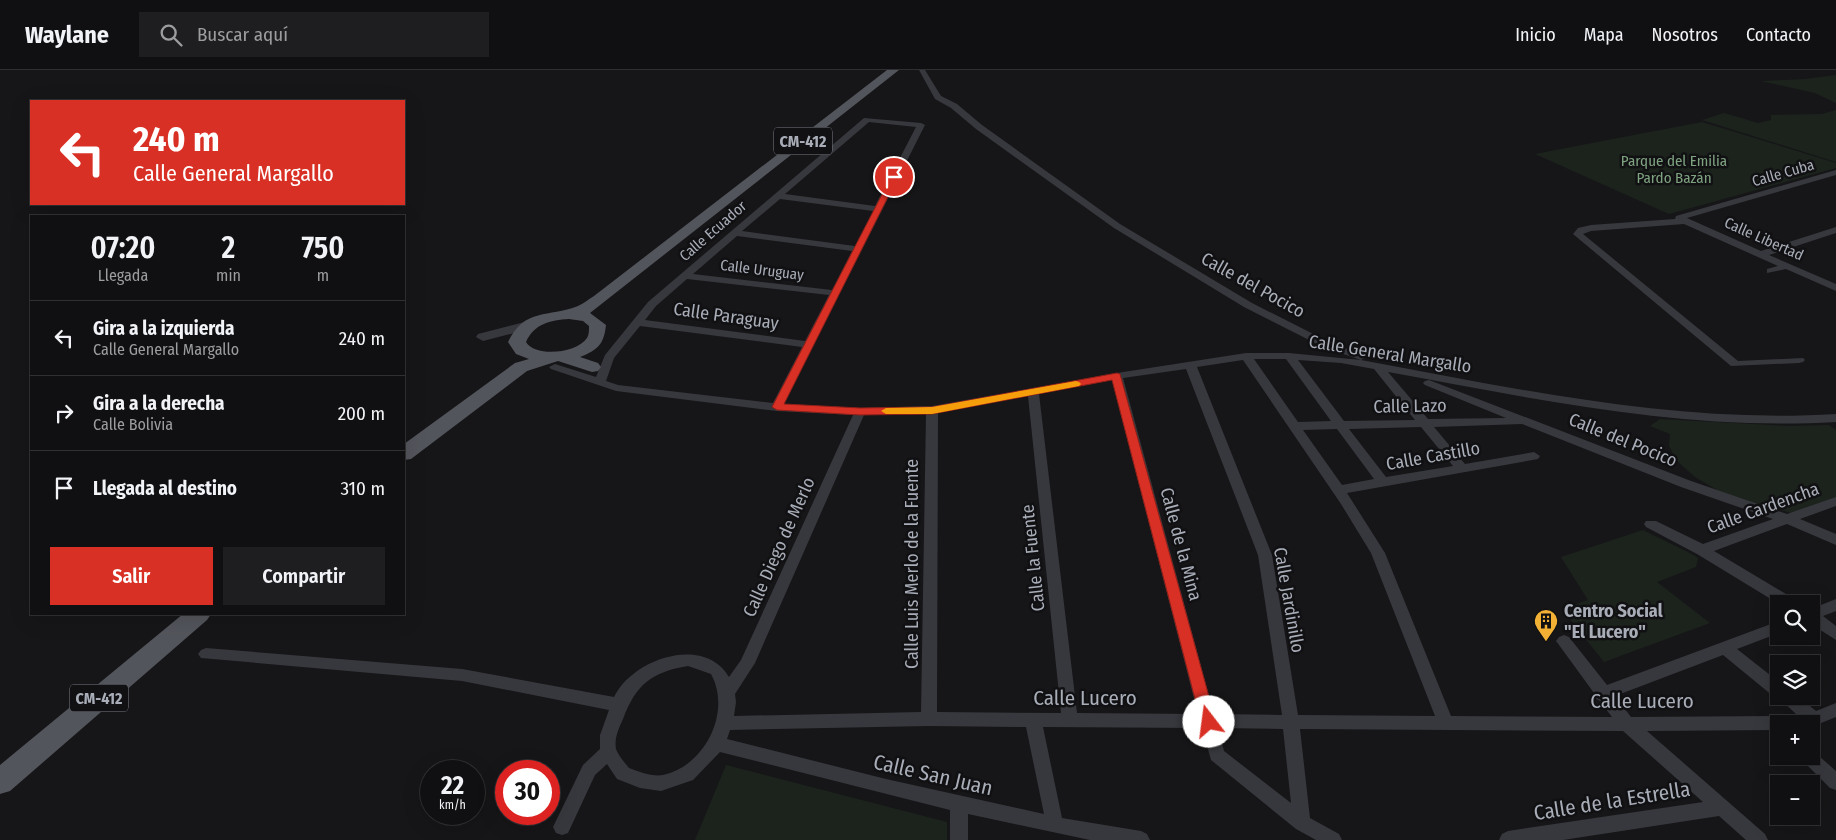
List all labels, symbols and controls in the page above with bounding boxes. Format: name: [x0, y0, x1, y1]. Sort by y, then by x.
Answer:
search box: [139, 12, 489, 57]
text: Waylane: [25, 21, 109, 49]
icon: search: [157, 21, 185, 49]
text: Buscar aquí: [197, 23, 288, 46]
text: Inicio: [1515, 24, 1556, 46]
text: Mapa: [1584, 24, 1624, 46]
text: Nosotros: [1652, 24, 1718, 46]
text: Contacto: [1746, 24, 1811, 46]
text: 240 m: [133, 118, 220, 160]
icon: left: [50, 120, 115, 185]
road number: CM-412: [774, 128, 832, 154]
park label: Parque del Emilia Pardo Bazán: [1621, 152, 1727, 187]
pin: [873, 156, 915, 198]
street label: Calle Cuba: [1750, 156, 1816, 190]
text: Calle General Margallo: [133, 160, 334, 187]
icon: arrive: [880, 163, 908, 191]
street label: Calle Ecuador: [676, 197, 751, 265]
street label: Calle Libertad: [1722, 214, 1806, 264]
text: 07:20: [91, 230, 156, 266]
text: 2: [222, 230, 235, 266]
text: 750: [301, 230, 344, 266]
street label: Calle del Pocico: [1197, 247, 1309, 323]
street label: Calle Uruguay: [719, 256, 805, 284]
text: Llegada: [98, 266, 148, 285]
text: min: [216, 266, 241, 285]
text: m: [317, 266, 329, 285]
street label: Calle Paraguay: [672, 298, 780, 334]
text: Gira a la izquierda: [93, 317, 235, 340]
icon: left: [50, 324, 78, 352]
text: 240 m: [339, 327, 385, 350]
street label: Calle General Margallo: [1307, 330, 1473, 378]
text: Calle General Margallo: [93, 340, 239, 359]
text: Gira a la derecha: [93, 392, 225, 415]
street label: Calle Lazo: [1373, 394, 1447, 418]
icon: right: [50, 399, 78, 427]
text: 200 m: [338, 402, 385, 425]
street label: Calle del Pocico: [1566, 408, 1680, 472]
text: Calle Bolivia: [93, 415, 173, 434]
street label: Calle Castillo: [1384, 437, 1482, 475]
street label: Calle Luis Merlo de la Fuente: [901, 459, 923, 669]
icon: arrive: [50, 474, 78, 502]
street label: Calle Diego de Merlo: [738, 474, 820, 620]
text: Llegada al destino: [93, 477, 237, 500]
text: 310 m: [341, 477, 385, 500]
street label: Calle Cardencha: [1704, 477, 1822, 538]
street label: Calle de la Mina: [1155, 485, 1207, 603]
street label: Calle la Fuente: [1016, 503, 1050, 613]
street label: Calle Jardinillo: [1269, 546, 1309, 654]
button: Salir: [50, 547, 213, 605]
button: Compartir: [223, 547, 385, 605]
map controls: [1770, 595, 1820, 825]
button: search: [1770, 595, 1820, 645]
place label: Centro Social "El Lucero": [1564, 600, 1663, 643]
building icon: Centro Social "El Lucero": [1533, 608, 1559, 642]
button: layers: [1770, 655, 1820, 705]
road number: CM-412: [70, 684, 128, 711]
street label: Calle Lucero: [1033, 685, 1137, 711]
street label: Calle Lucero: [1590, 688, 1694, 714]
position arrow: [1182, 695, 1234, 747]
button: +: [1770, 715, 1820, 765]
street label: Calle San Juan: [871, 749, 995, 801]
speed limit sign: 30: [495, 760, 560, 825]
text: 22: [441, 771, 464, 801]
button: −: [1770, 775, 1820, 825]
street label: Calle de la Estrella: [1532, 776, 1692, 826]
text: km/h: [439, 798, 466, 812]

